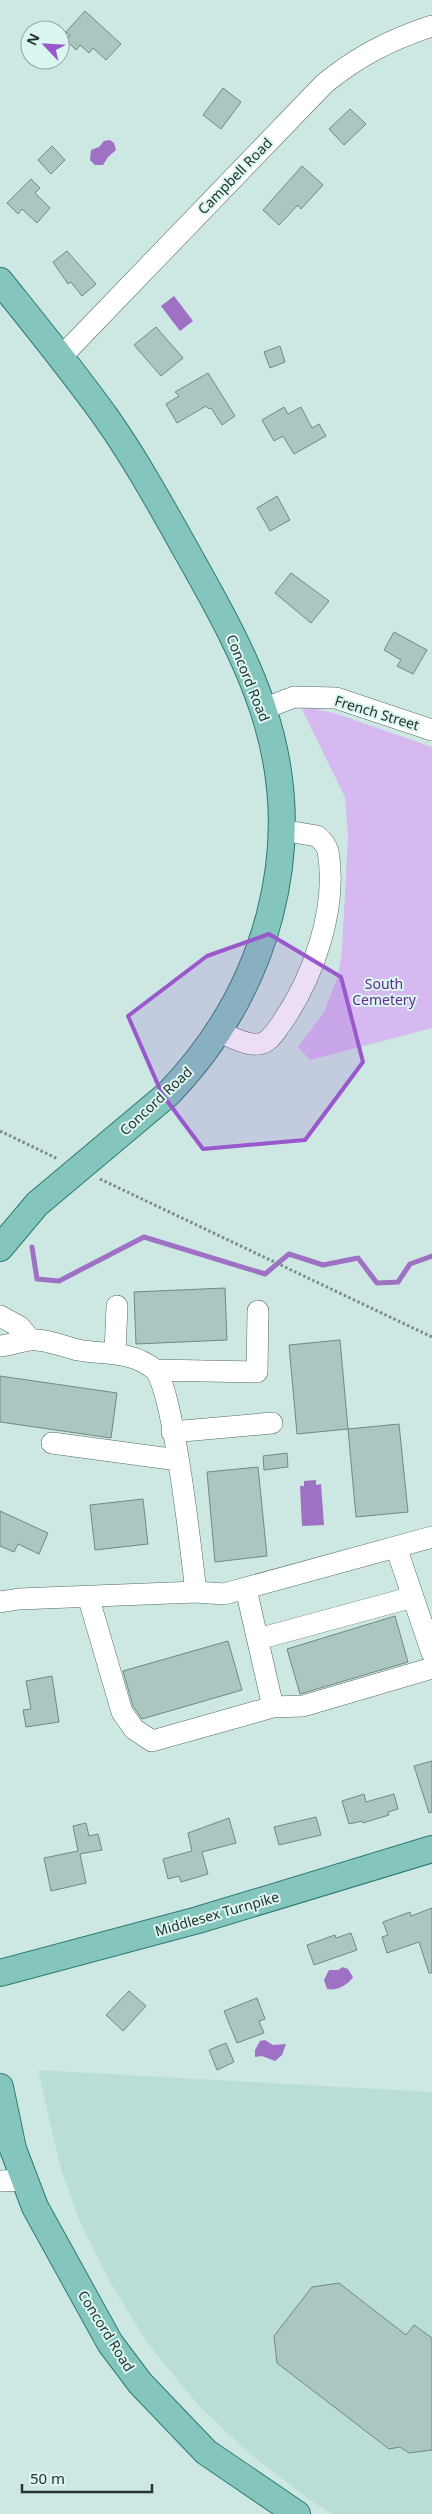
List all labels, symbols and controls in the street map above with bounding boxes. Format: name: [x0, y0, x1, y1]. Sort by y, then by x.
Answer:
north arrow: [20, 20, 70, 70]
text: N: [22, 30, 44, 48]
street label: Campbell Road: [193, 133, 276, 218]
street label: Concord Road: [222, 631, 275, 724]
street label: French Street: [333, 691, 422, 734]
park label: South Cemetery: [352, 974, 417, 1009]
street label: Concord Road: [115, 1062, 196, 1139]
street label: Middlesex Turnpike: [153, 1887, 281, 1940]
street label: Concord Road: [74, 2286, 139, 2375]
scale bar: [22, 2462, 152, 2494]
text: 50 m: [30, 2468, 65, 2488]

